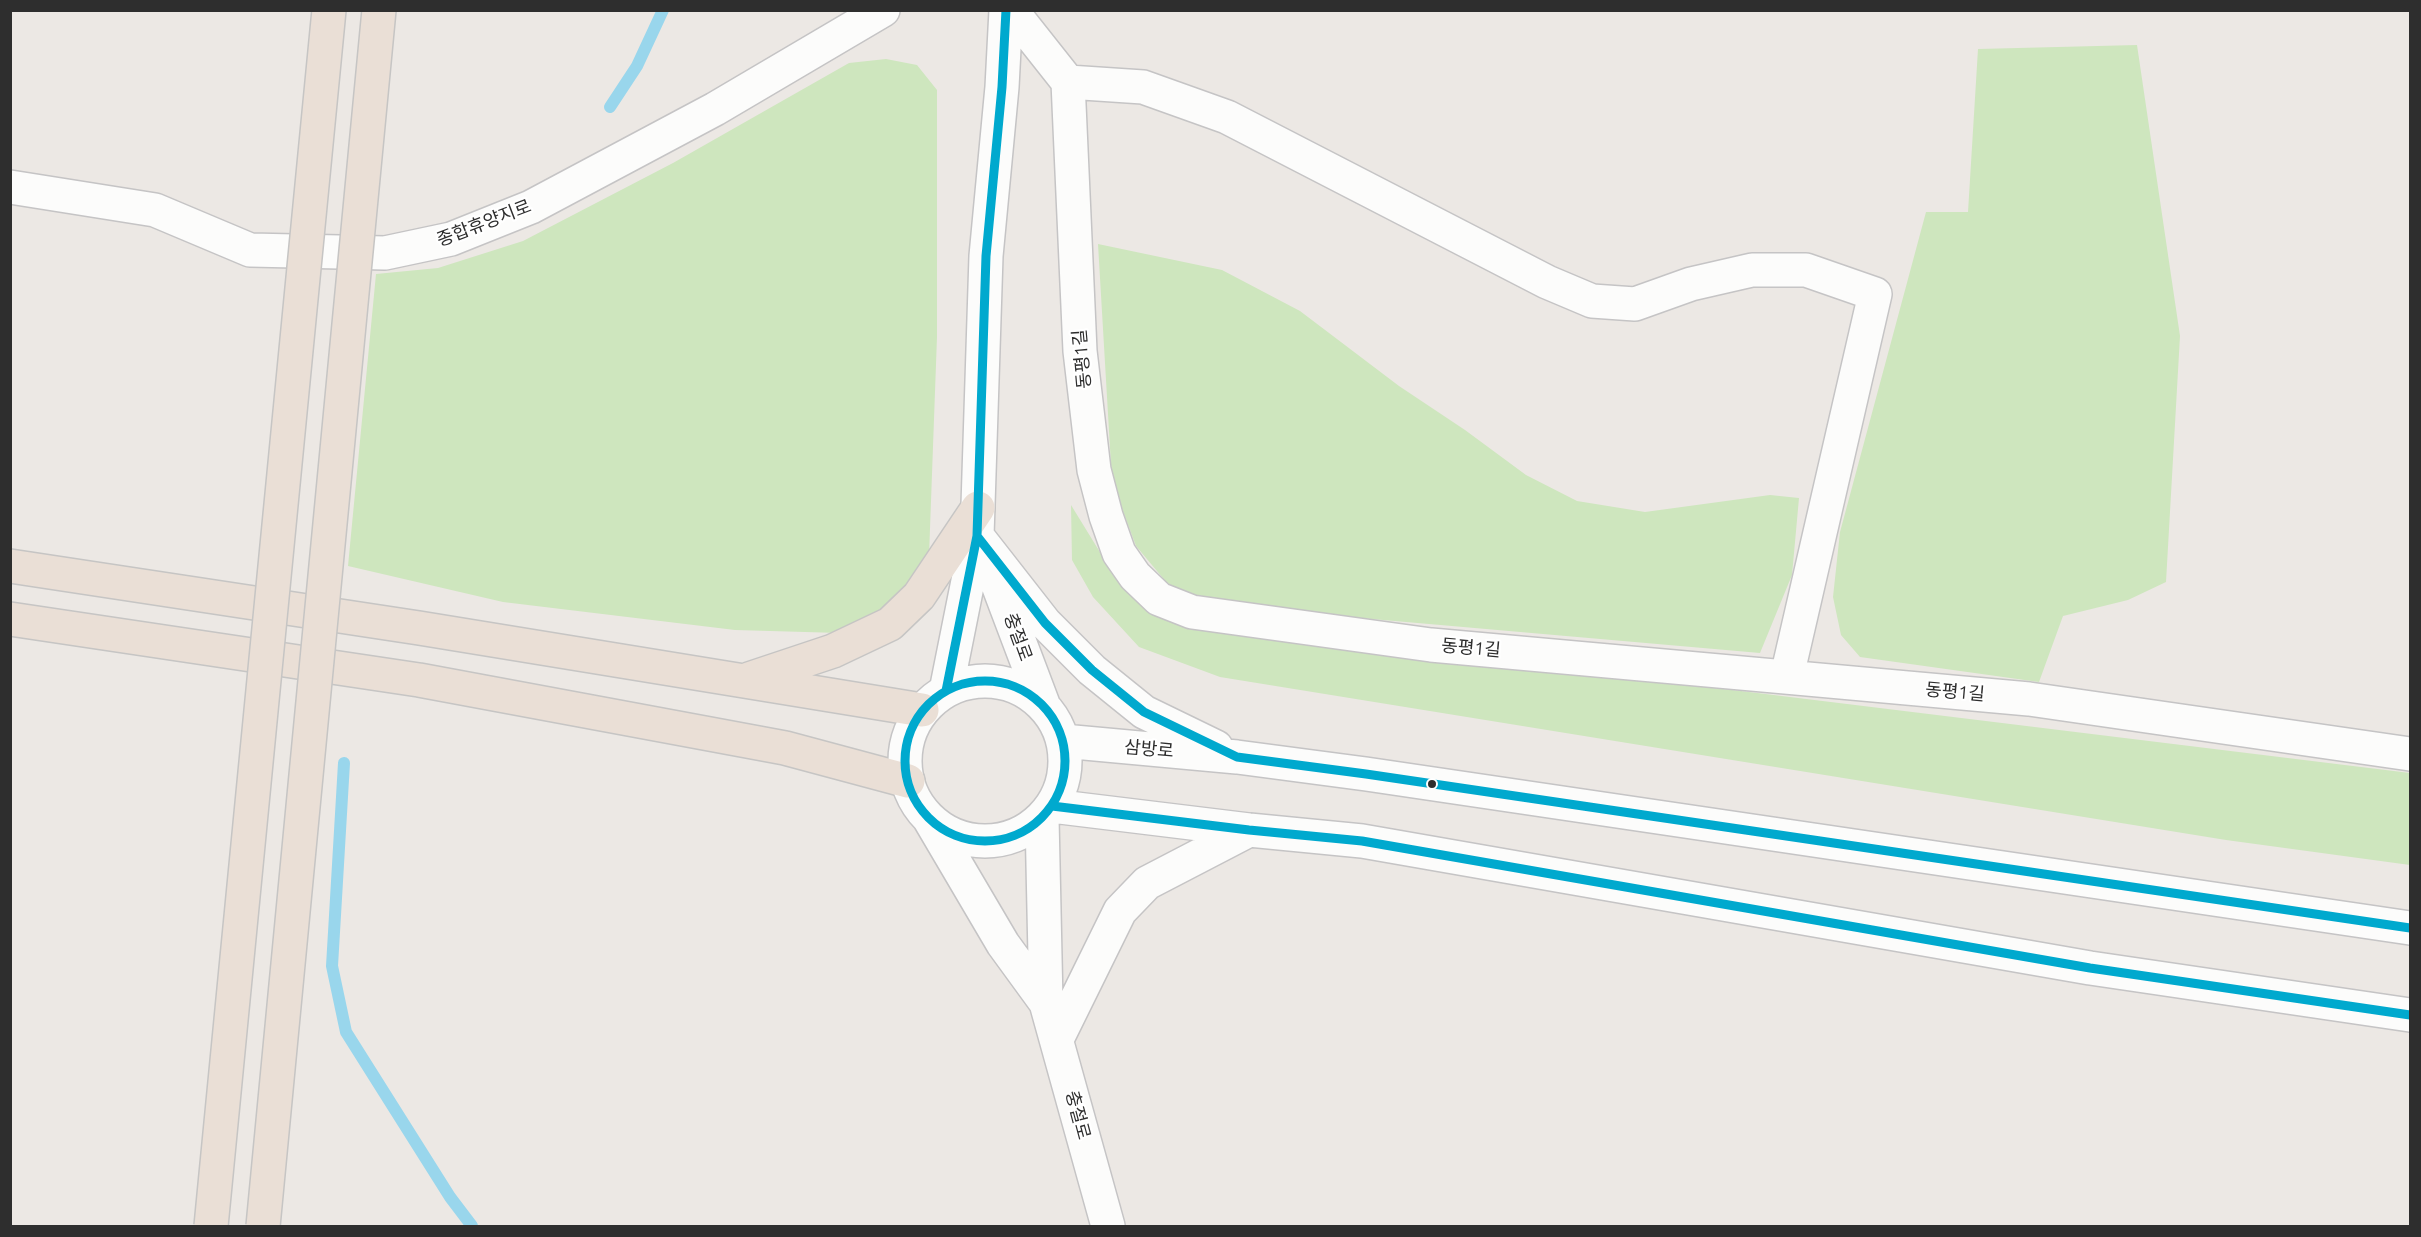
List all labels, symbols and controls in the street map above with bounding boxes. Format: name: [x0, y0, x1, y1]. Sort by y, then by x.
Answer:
street label: 종합휴양지로: [434, 195, 534, 251]
street label: 동평1길: [1069, 328, 1095, 390]
street label: 충절로: [999, 610, 1037, 664]
street label: 동평1길: [1440, 635, 1502, 661]
street label: 동평1길: [1924, 679, 1986, 705]
street label: 삼방로: [1123, 736, 1175, 762]
unlabelled marker: [1426, 778, 1438, 790]
street label: 충절로: [1061, 1088, 1095, 1142]

